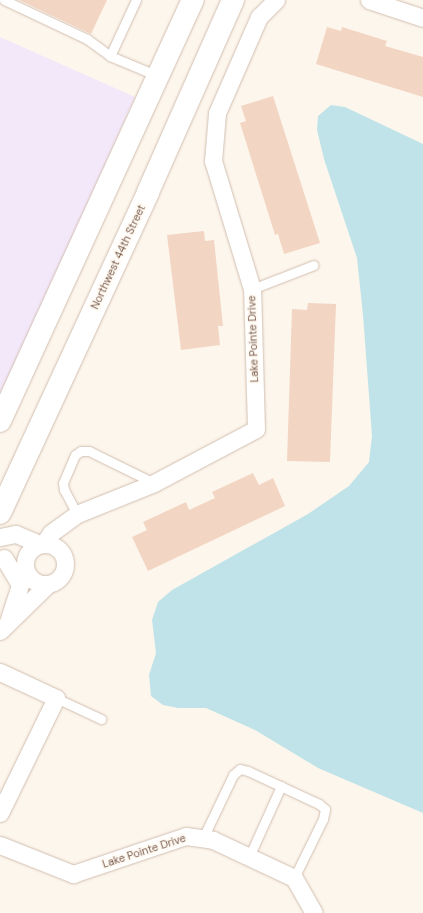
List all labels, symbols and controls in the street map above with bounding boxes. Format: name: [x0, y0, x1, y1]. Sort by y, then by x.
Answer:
street label: Northwest 44th Street: [88, 203, 148, 311]
street label: Lake Pointe Drive: [245, 295, 261, 383]
street label: Lake Pointe Drive: [101, 831, 187, 871]

